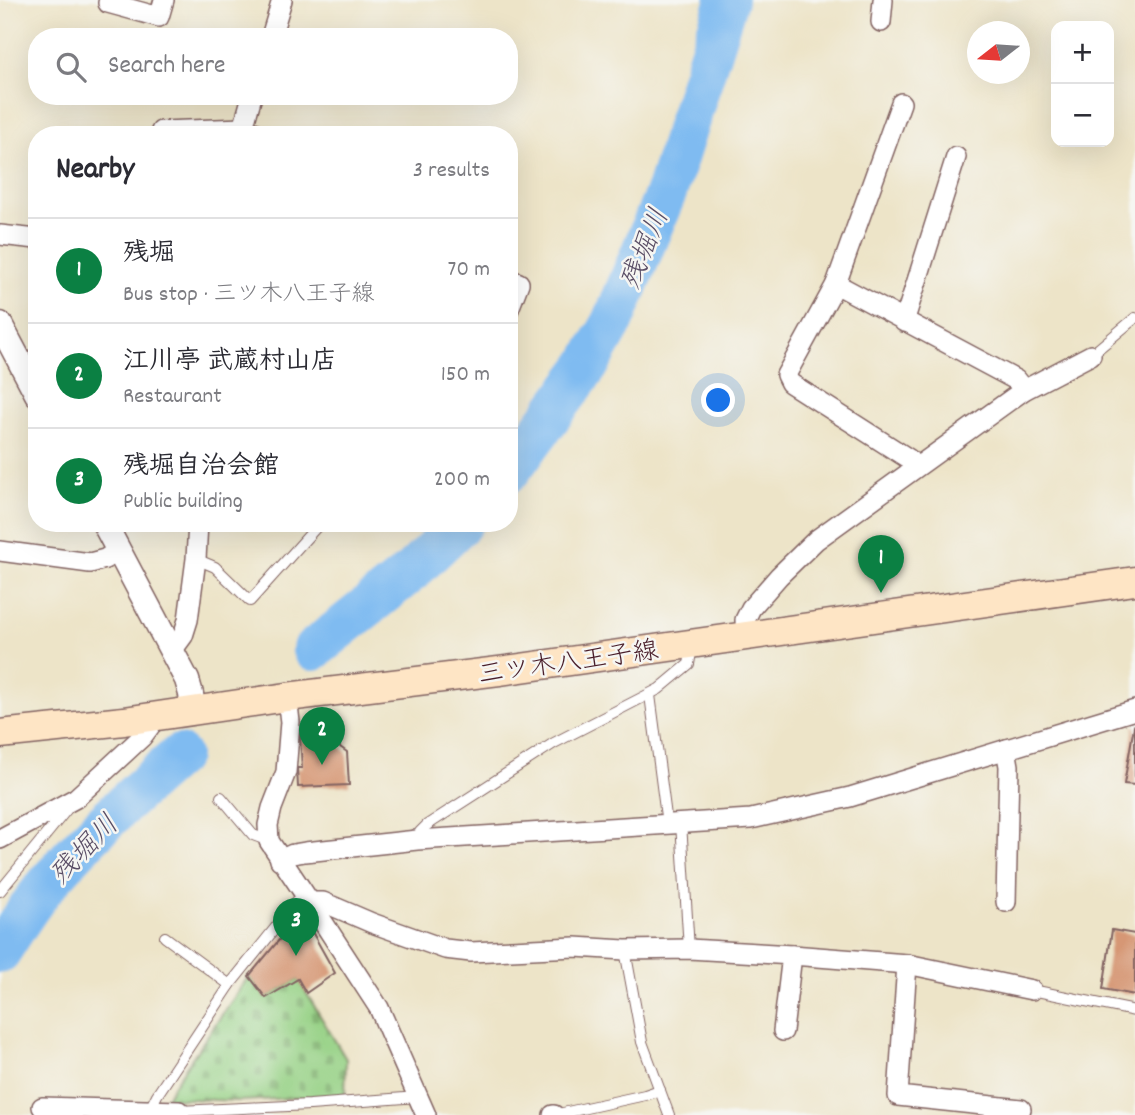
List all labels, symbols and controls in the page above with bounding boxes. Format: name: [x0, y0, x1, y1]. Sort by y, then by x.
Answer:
north arrow: [967, 21, 1030, 84]
map controls: [1051, 21, 1114, 147]
button: +: [1051, 21, 1114, 84]
search box: [28, 28, 518, 105]
icon: search: [52, 48, 90, 86]
text: Search here: [108, 48, 226, 85]
button: −: [1051, 84, 1114, 147]
text: Nearby: [56, 150, 134, 193]
text: 3 results: [413, 155, 490, 188]
water label: 残堀川: [613, 203, 682, 296]
text: 残堀: [123, 236, 175, 273]
text: 1: [76, 254, 82, 287]
text: 70 m: [448, 254, 490, 287]
text: Bus stop · 三ツ木八王子線: [123, 279, 375, 312]
text: 江川亭 武蔵村山店: [123, 344, 337, 381]
text: 2: [74, 359, 84, 392]
text: 150 m: [441, 359, 490, 392]
text: Restaurant: [123, 381, 222, 414]
your location: [701, 383, 735, 417]
text: 残堀自治会館: [123, 449, 279, 486]
text: 3: [74, 464, 84, 497]
text: 200 m: [434, 464, 490, 497]
text: Public building: [123, 486, 243, 519]
pin: 1: [858, 535, 904, 593]
street label: 三ツ木八王子線: [476, 633, 661, 695]
pin: 2: [299, 707, 345, 765]
water label: 残堀川: [43, 807, 130, 896]
pin: 3: [273, 898, 319, 956]

